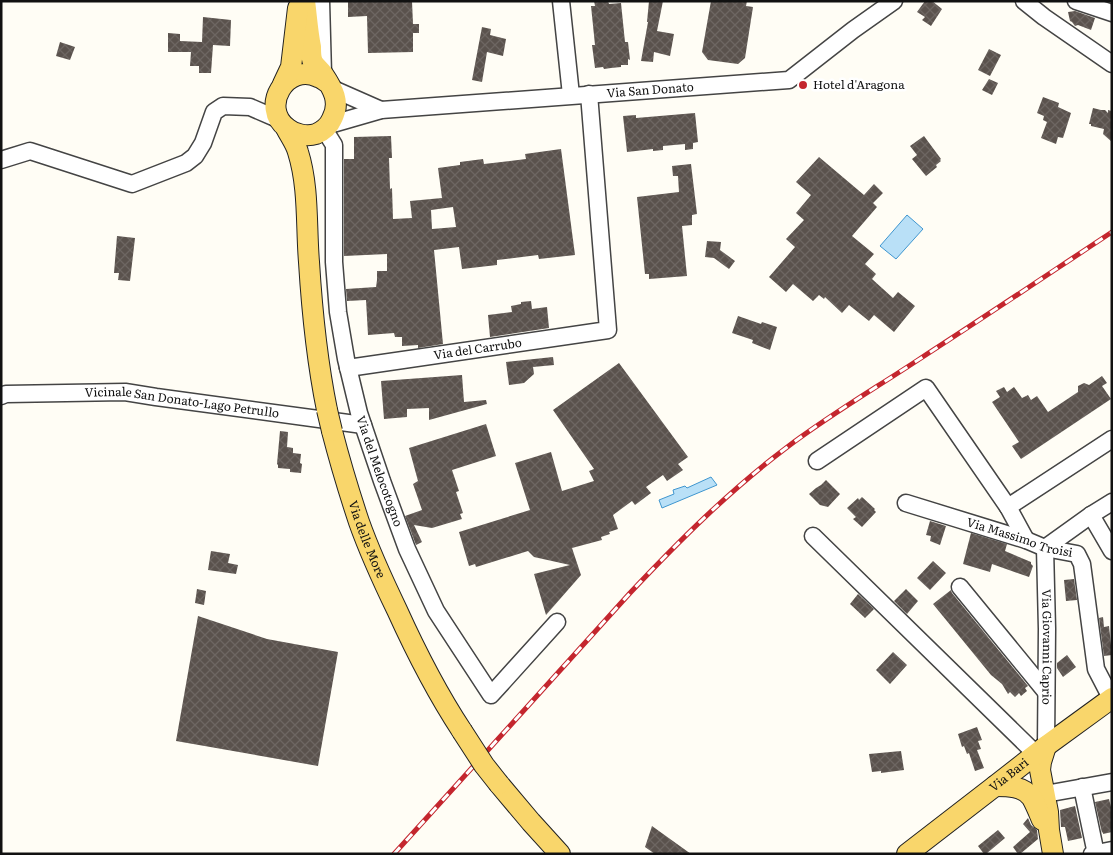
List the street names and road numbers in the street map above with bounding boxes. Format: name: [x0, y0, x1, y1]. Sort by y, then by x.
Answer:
street label: Via San Donato: [606, 77, 694, 101]
street label: Via del Carrubo: [432, 333, 523, 363]
street label: Vicinale San Donato-Lago Petrullo: [84, 382, 280, 422]
street label: Via del Melocotogno: [353, 413, 408, 529]
street label: Via delle More: [345, 498, 391, 581]
street label: Via Massimo Troisi: [965, 512, 1074, 561]
street label: Via Giovanni Caprio: [1038, 589, 1057, 705]
street label: Via Bari: [985, 753, 1032, 795]

